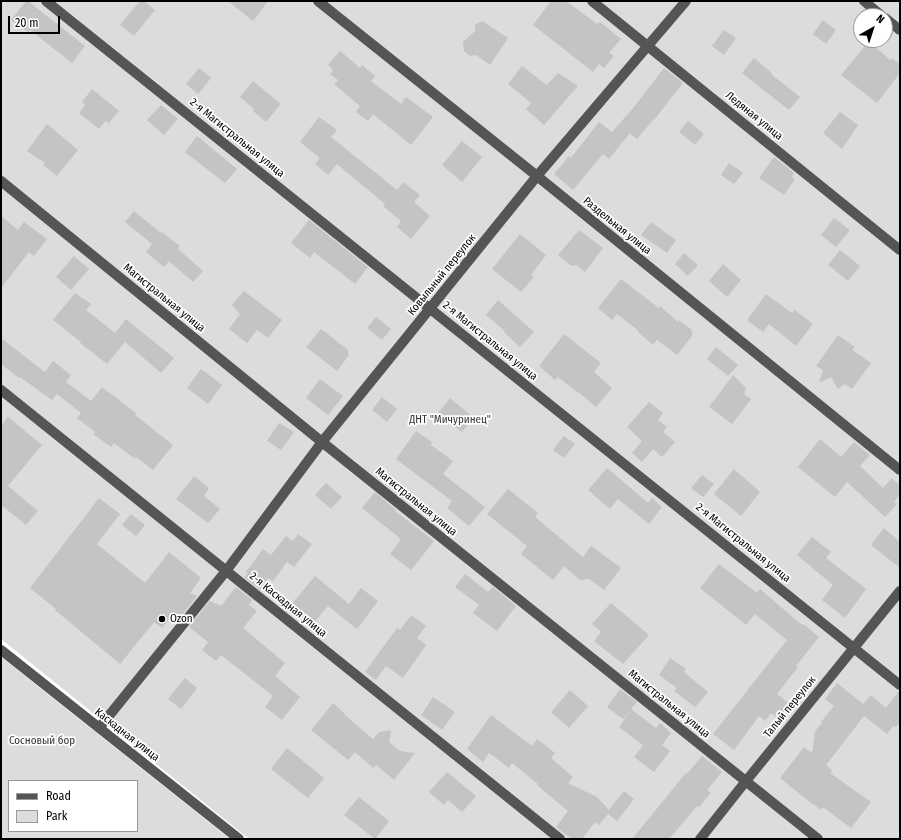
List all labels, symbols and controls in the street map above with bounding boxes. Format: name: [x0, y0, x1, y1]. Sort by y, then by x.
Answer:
scale bar: [10, 8, 62, 34]
north arrow: [853, 8, 893, 48]
text: N: [874, 12, 887, 26]
text: 20 m: [15, 16, 39, 30]
street label: Ледяная улица: [723, 89, 785, 143]
street label: 2-я Магистральная улица: [187, 96, 287, 180]
street label: Раздельная улица: [580, 194, 654, 258]
street label: Ковыльный переулок: [405, 232, 479, 318]
street label: Магистральная улица: [120, 261, 208, 335]
street label: 2-я Магистральная улица: [440, 299, 540, 383]
park label: ДНТ "Мичуринец": [409, 413, 491, 427]
street label: Магистральная улица: [372, 465, 460, 539]
street label: 2-я Магистральная улица: [693, 501, 793, 585]
street label: 2-я Каскадная улица: [247, 570, 329, 640]
place label: Ozon: [170, 612, 193, 626]
marker: Ozon: [157, 614, 167, 624]
street label: Магистральная улица: [625, 667, 713, 741]
street label: Талый переулок: [761, 674, 819, 740]
street label: Каскадная улица: [92, 706, 162, 764]
park label: Сосновый бор: [9, 734, 75, 748]
legend: [8, 780, 138, 832]
text: Road: [46, 789, 71, 803]
text: Park: [46, 809, 67, 823]

